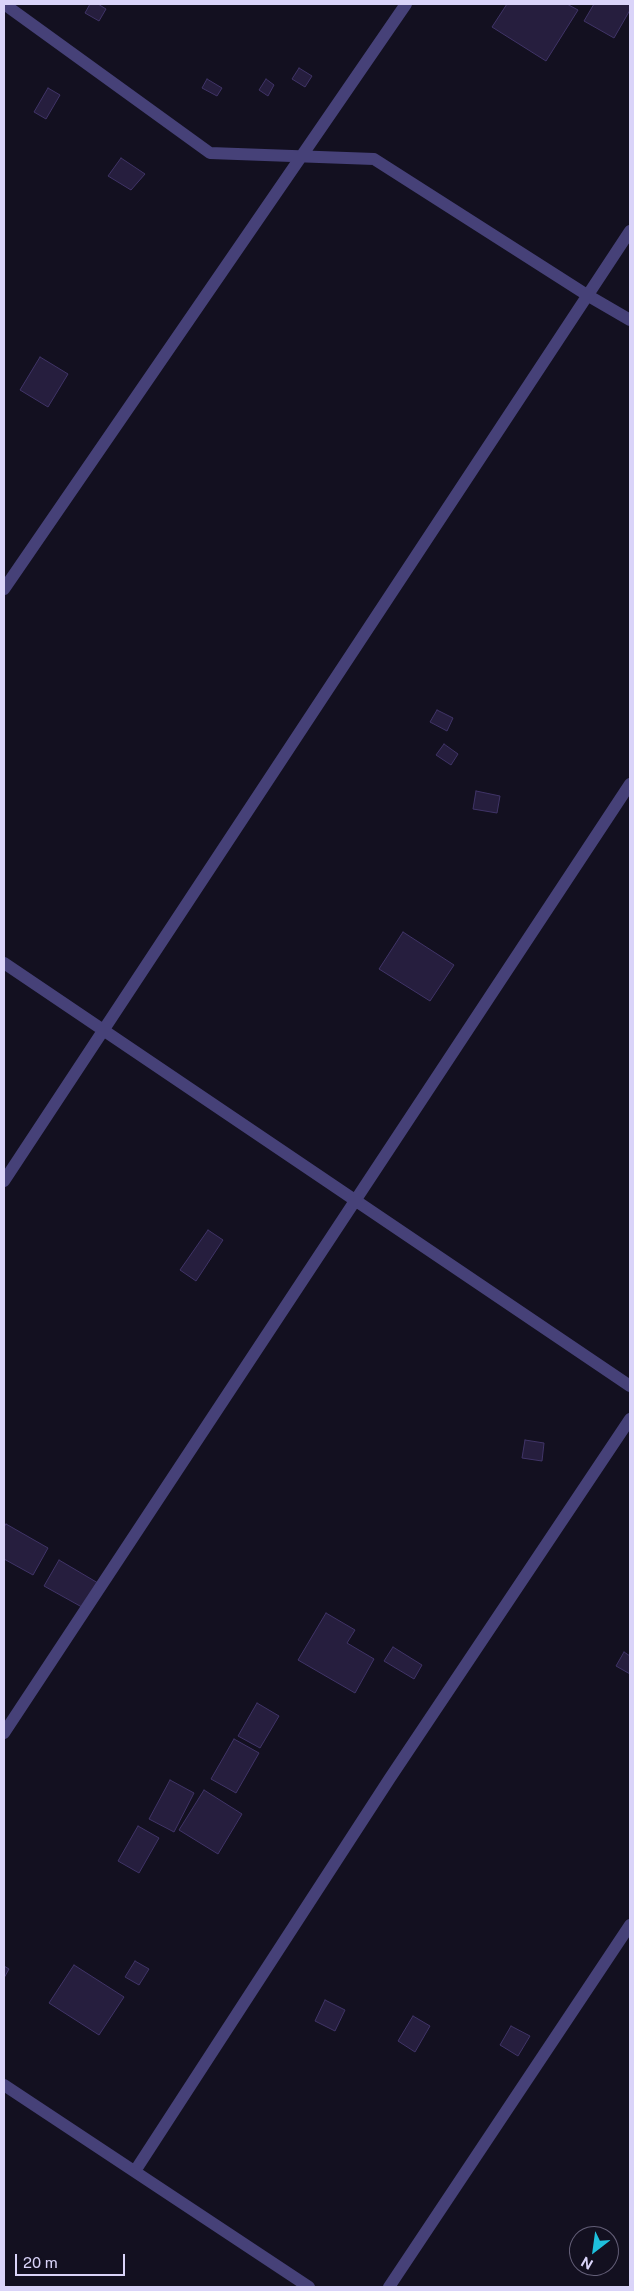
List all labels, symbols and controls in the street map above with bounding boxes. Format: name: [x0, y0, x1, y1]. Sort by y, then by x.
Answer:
north arrow: [569, 2226, 619, 2276]
scale bar: [18, 2244, 128, 2276]
text: N: [578, 2253, 596, 2273]
text: 20 m: [23, 2254, 58, 2271]

